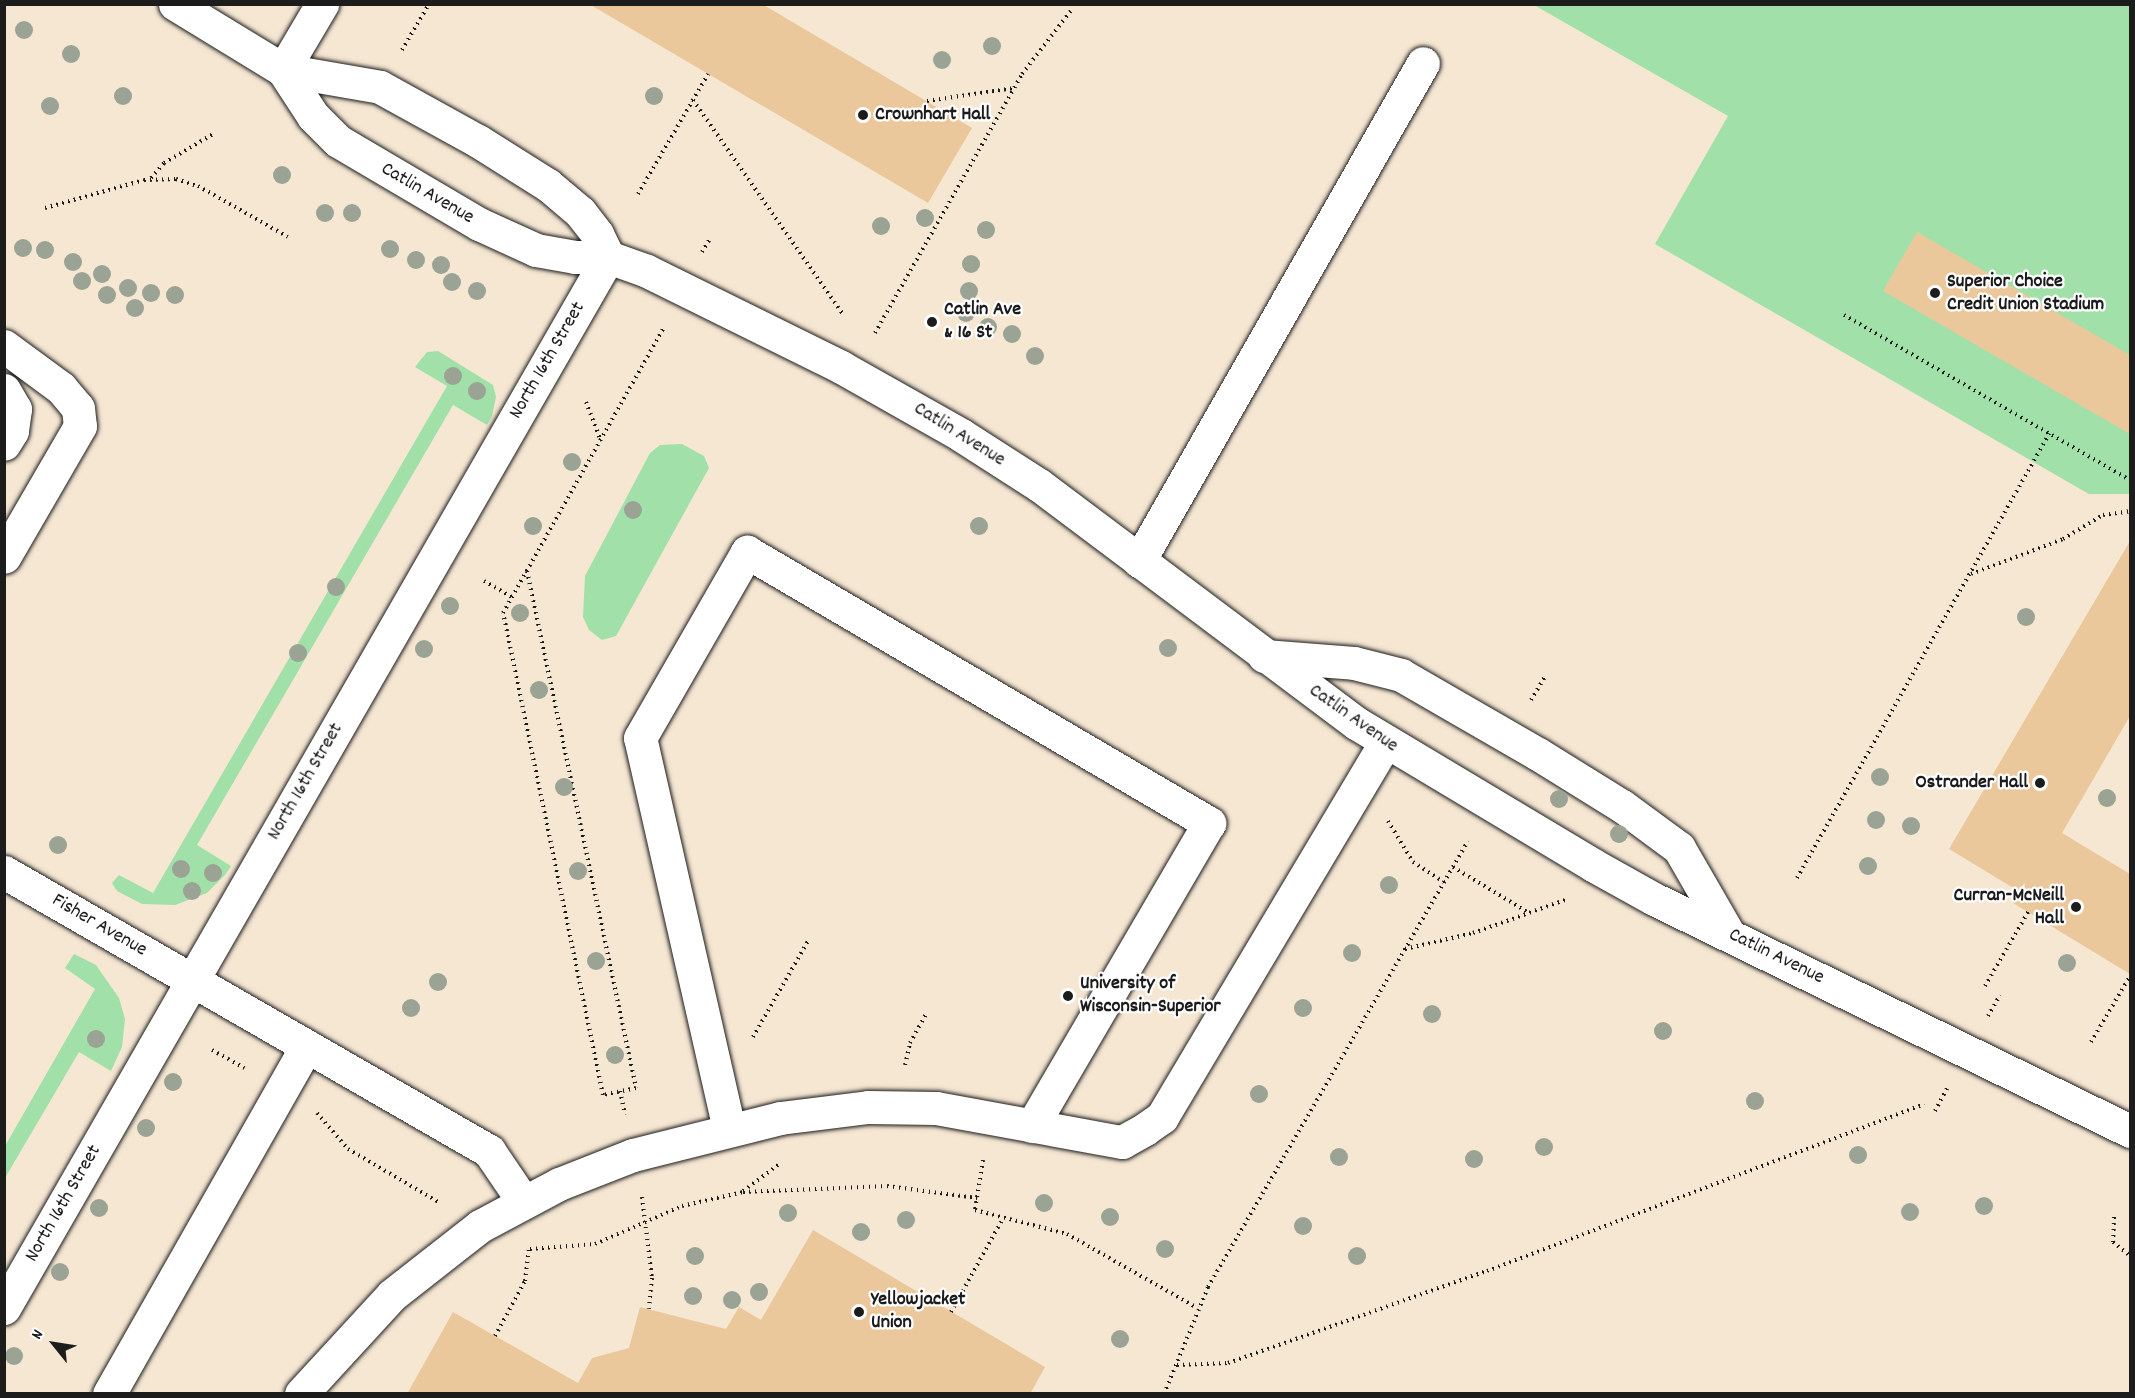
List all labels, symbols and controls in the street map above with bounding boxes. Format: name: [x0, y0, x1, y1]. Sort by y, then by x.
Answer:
place label: Crownhart Hall: [875, 103, 990, 127]
marker: Crownhart Hall: [856, 108, 870, 122]
street label: Catlin Avenue: [376, 158, 478, 230]
place label: Superior Choice Credit Union Stadium: [1947, 270, 2104, 317]
marker: Superior Choice Credit Union Stadium: [1928, 286, 1942, 300]
street label: North 16th Street: [505, 298, 591, 424]
place label: Catlin Ave & 16 St: [944, 298, 1021, 345]
marker: Catlin Ave & 16 St: [925, 315, 939, 329]
street label: Catlin Avenue: [909, 397, 1009, 473]
street label: Catlin Avenue: [1304, 679, 1402, 759]
street label: North 16th Street: [263, 719, 349, 845]
place label: Ostrander Hall: [1915, 771, 2028, 795]
marker: Ostrander Hall: [2033, 776, 2047, 790]
place label: Curran-McNeill Hall: [1954, 884, 2064, 931]
street label: Fisher Avenue: [47, 889, 151, 963]
marker: Curran-McNeill Hall: [2069, 900, 2083, 914]
street label: Catlin Avenue: [1724, 924, 1828, 990]
place label: University of Wisconsin-Superior: [1080, 972, 1221, 1019]
marker: University of Wisconsin-Superior: [1061, 989, 1075, 1003]
street label: North 16th Street: [21, 1141, 107, 1267]
place label: Yellowjacket Union: [871, 1288, 965, 1335]
marker: Yellowjacket Union: [852, 1305, 866, 1319]
north arrow: [24, 1314, 84, 1374]
text: N: [26, 1326, 50, 1344]

